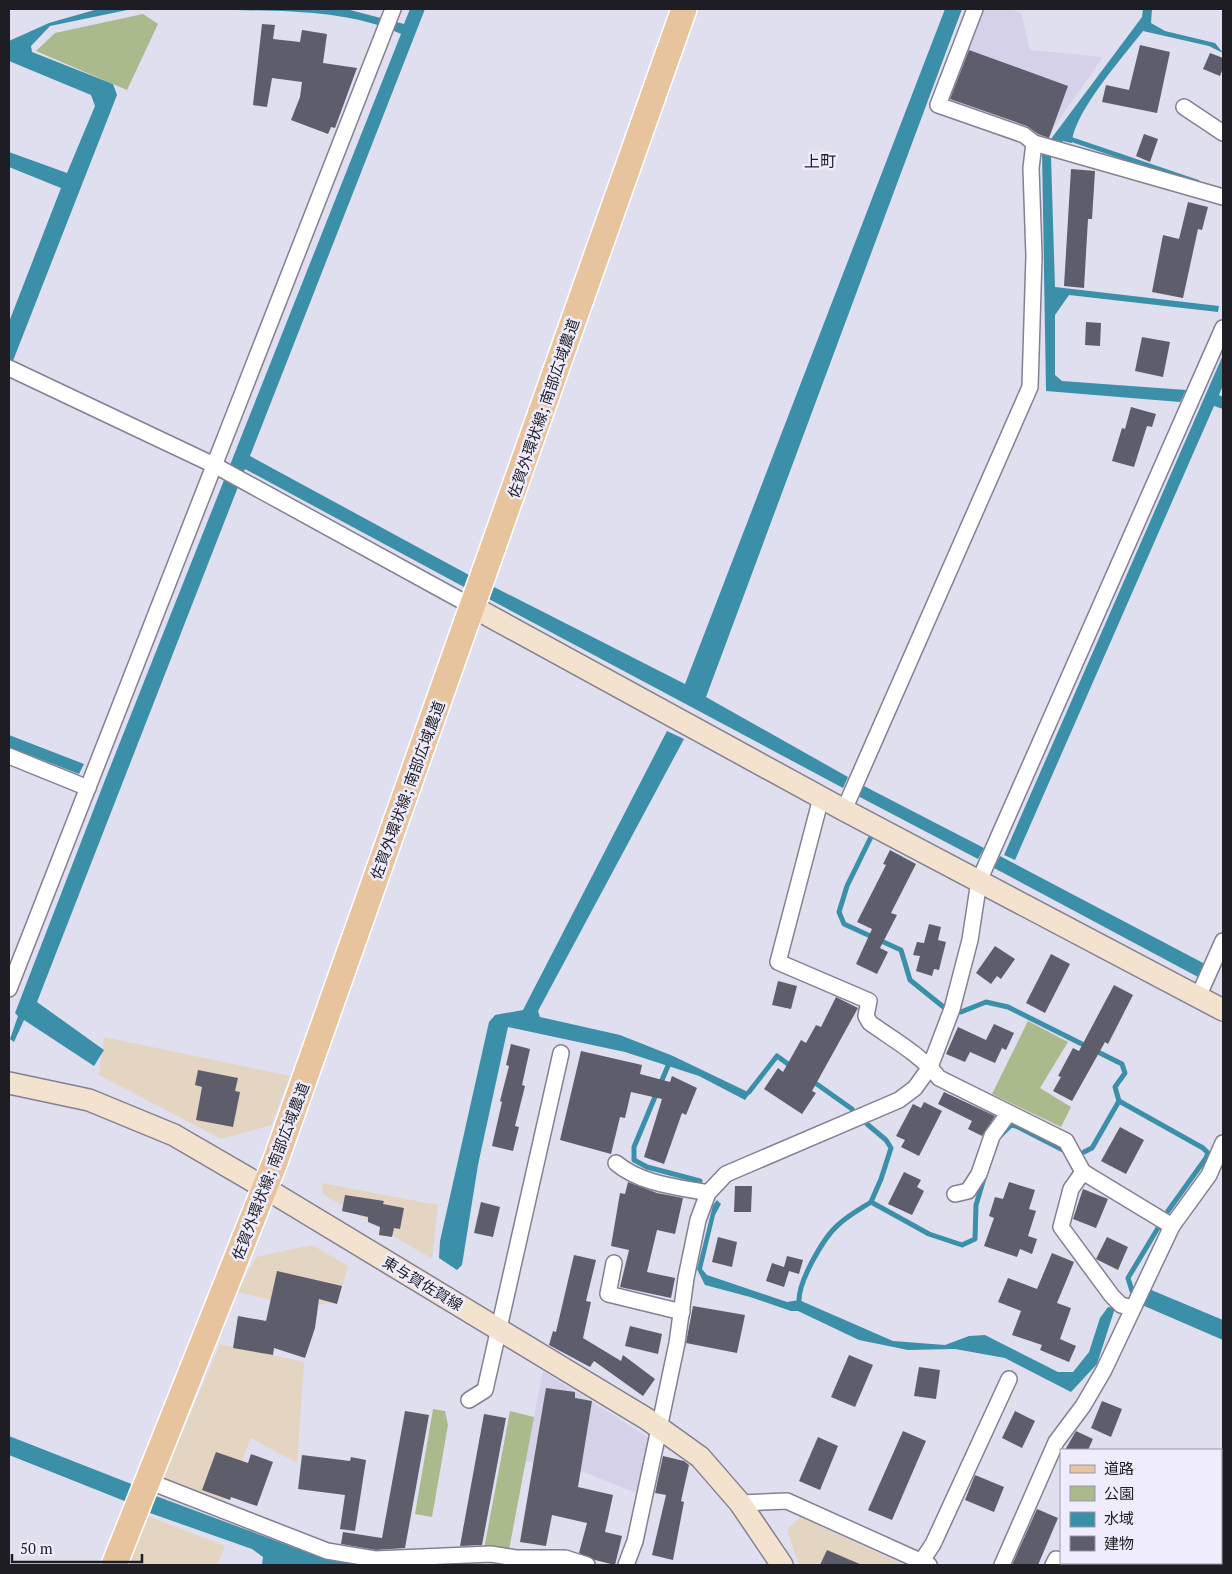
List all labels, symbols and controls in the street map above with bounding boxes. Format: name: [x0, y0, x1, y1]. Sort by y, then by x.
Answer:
district label: 上町: [804, 150, 836, 172]
street label: 佐賀外環状線; 南部広域農道: [503, 316, 583, 500]
street label: 佐賀外環状線; 南部広域農道: [365, 698, 449, 882]
street label: 佐賀外環状線; 南部広域農道: [227, 1079, 313, 1263]
street label: 東与賀佐賀線: [379, 1251, 467, 1315]
legend: [1060, 1449, 1222, 1564]
text: 道路: [1104, 1458, 1134, 1478]
text: 公園: [1104, 1483, 1134, 1503]
text: 水域: [1104, 1508, 1134, 1528]
scale bar: [12, 1532, 142, 1564]
text: 建物: [1104, 1533, 1134, 1553]
text: 50 m: [20, 1538, 53, 1558]

